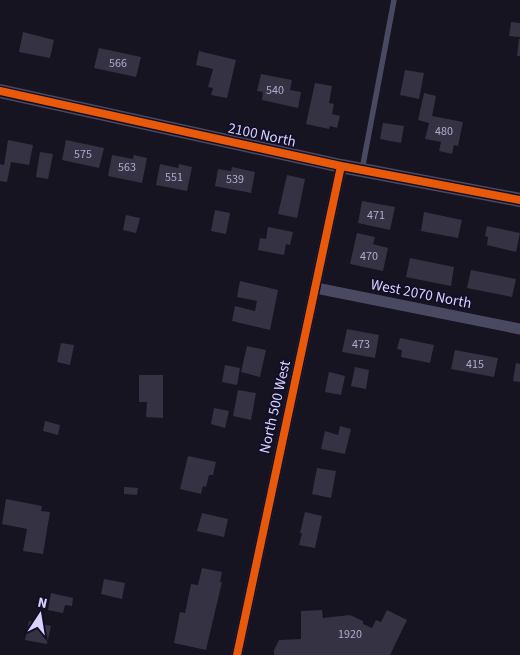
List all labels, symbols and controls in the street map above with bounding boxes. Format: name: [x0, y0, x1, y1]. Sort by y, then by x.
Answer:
house number: 566: [109, 55, 127, 72]
house number: 540: [266, 82, 284, 99]
street label: 2100 North: [226, 118, 298, 152]
house number: 480: [435, 123, 453, 140]
house number: 575: [74, 146, 92, 163]
house number: 563: [118, 159, 136, 176]
house number: 551: [165, 169, 183, 186]
house number: 539: [226, 171, 244, 188]
house number: 471: [367, 207, 385, 224]
house number: 470: [360, 248, 378, 265]
street label: West 2070 North: [369, 274, 473, 314]
house number: 473: [352, 336, 370, 353]
house number: 415: [466, 356, 484, 373]
street label: North 500 West: [254, 358, 296, 456]
north arrow: [15, 590, 65, 640]
text: N: [36, 593, 49, 614]
house number: 1920: [338, 626, 362, 643]

